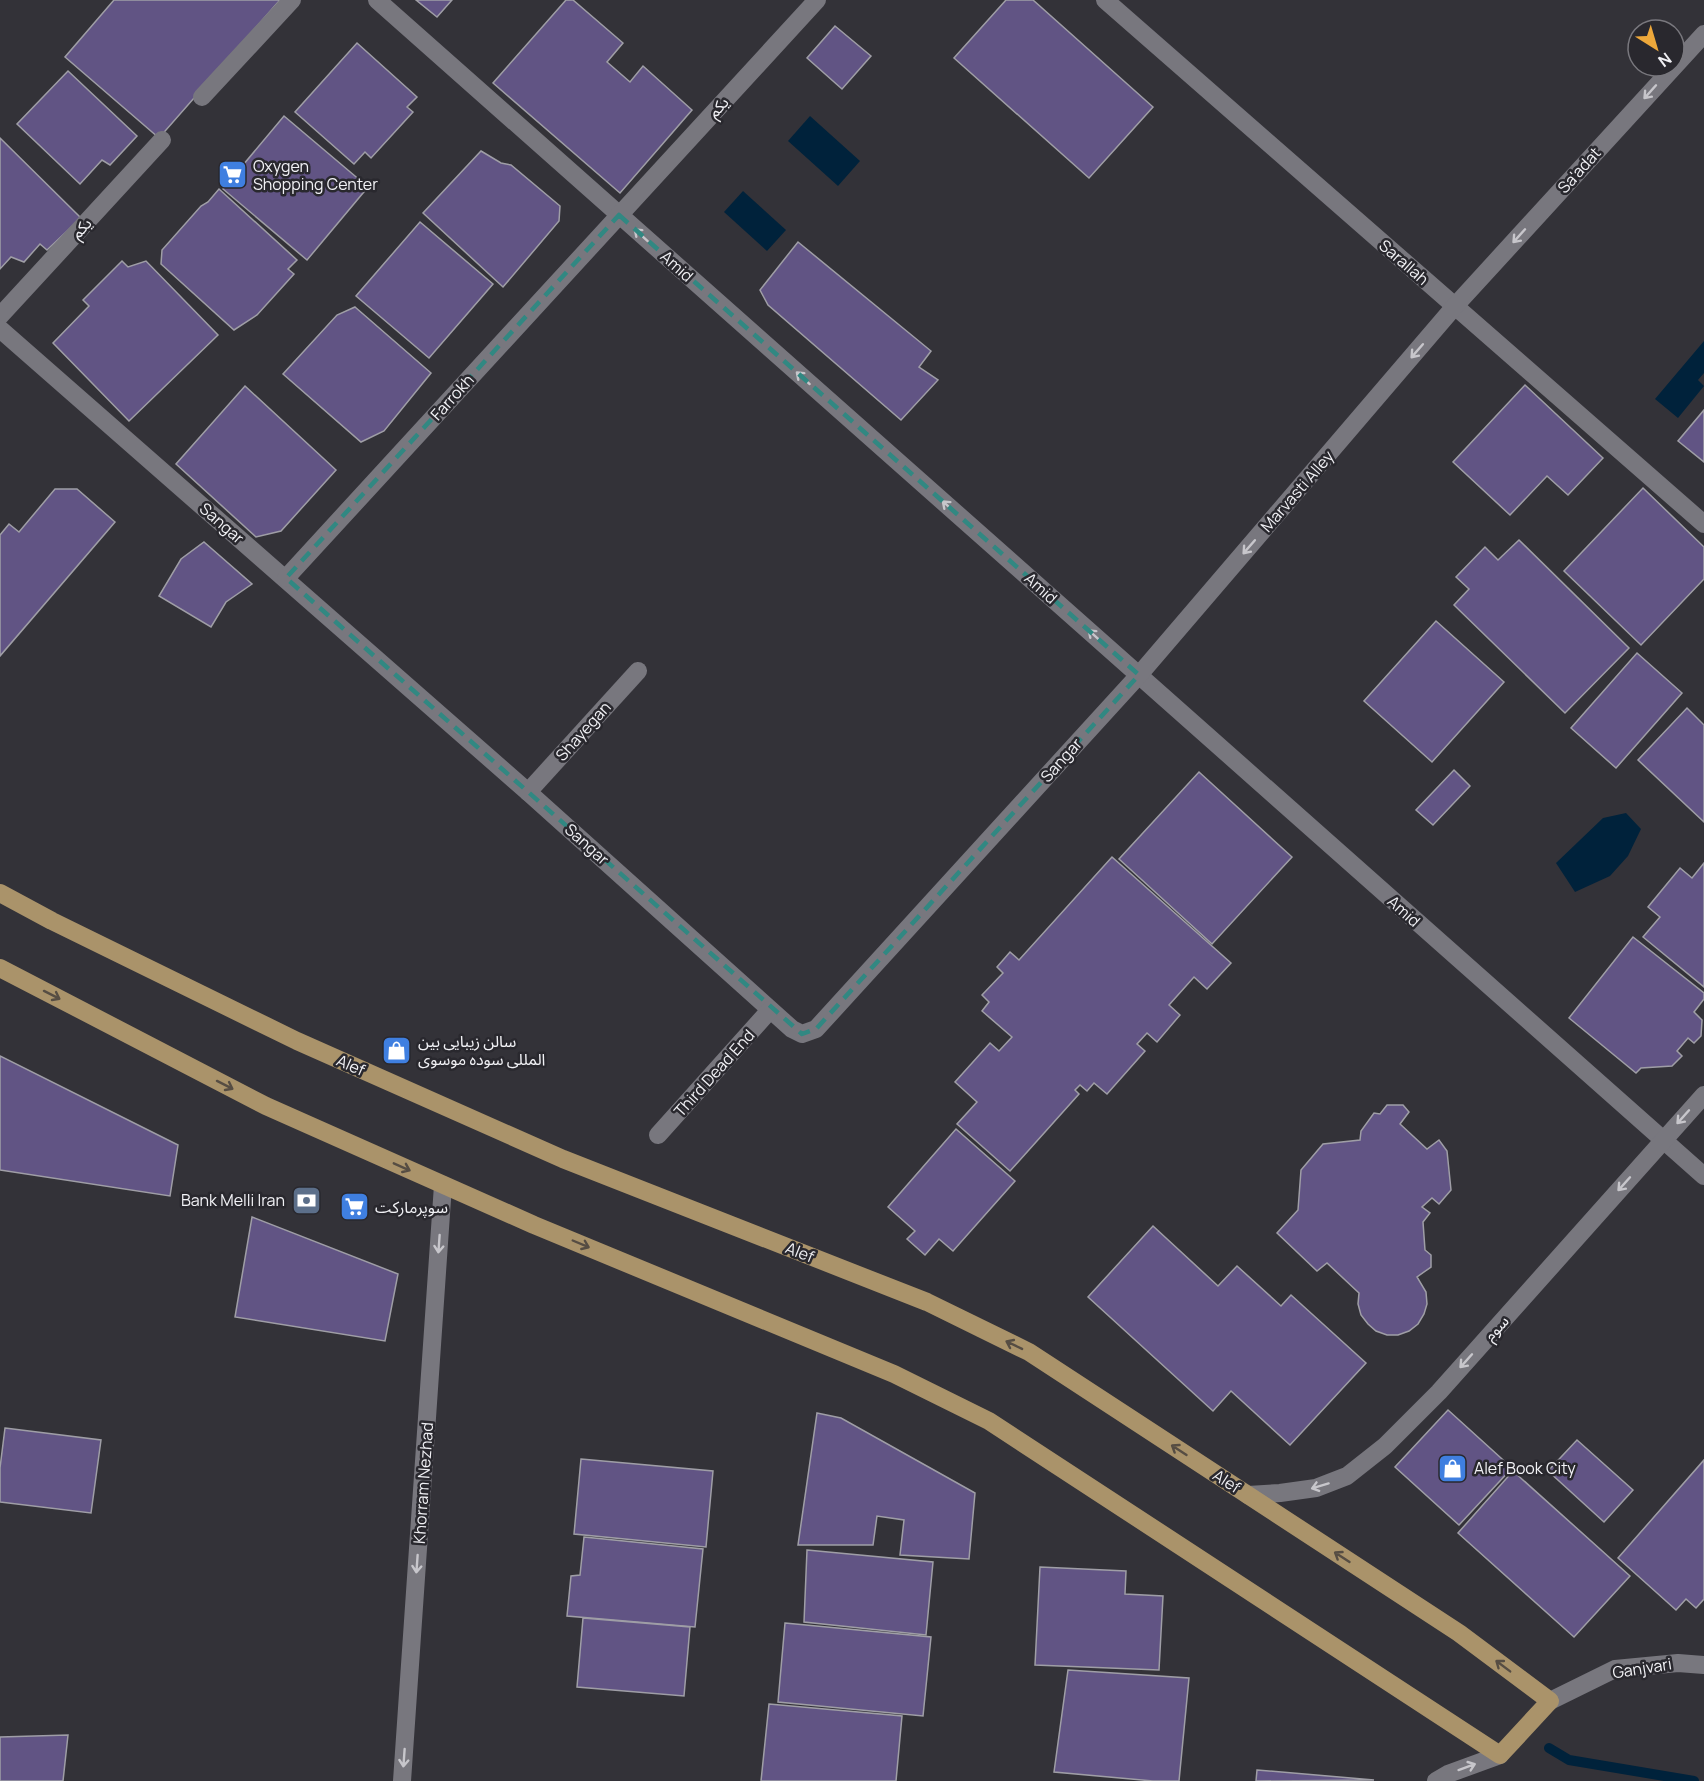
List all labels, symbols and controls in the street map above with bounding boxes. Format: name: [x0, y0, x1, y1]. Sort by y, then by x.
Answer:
north arrow: [1626, 18, 1686, 78]
text: N: [1654, 48, 1676, 72]
one-way arrow: [1643, 85, 1657, 100]
street label: یکم: [702, 91, 735, 124]
street label: Sa'adat: [1552, 142, 1606, 198]
place label: Oxygen Shopping Center: [253, 155, 378, 195]
supermarket icon: Oxygen Shopping Center: [216, 159, 248, 191]
street label: یکم: [65, 212, 98, 245]
one-way arrow: [634, 228, 649, 242]
one-way arrow: [1512, 229, 1526, 244]
street label: Sarallah: [1375, 234, 1433, 290]
street label: Amid: [656, 245, 698, 287]
one-way arrow: [1410, 343, 1424, 358]
street label: Farrokh: [425, 369, 479, 425]
one-way arrow: [796, 371, 811, 385]
street label: Marvasti Alley: [1255, 445, 1339, 537]
street label: Sangar: [195, 498, 249, 549]
one-way arrow: [942, 500, 957, 514]
one-way arrow: [1242, 539, 1256, 554]
street label: Amid: [1020, 567, 1062, 609]
one-way arrow: [1088, 629, 1103, 643]
street label: Shayegan: [550, 696, 616, 766]
street label: Sangar: [1035, 733, 1087, 787]
street label: Sangar: [560, 818, 614, 870]
street label: Amid: [1383, 890, 1425, 932]
one-way arrow: [42, 990, 60, 1001]
street label: Third Dead End: [669, 1025, 759, 1121]
place label: سالن زیبایی بین المللی سوده موسوی: [418, 1030, 545, 1070]
shop icon: سالن زیبایی بین المللی سوده موسوی: [381, 1034, 413, 1066]
street label: Alef: [333, 1049, 369, 1081]
one-way arrow: [216, 1079, 233, 1091]
one-way arrow: [1676, 1110, 1690, 1125]
one-way arrow: [392, 1162, 410, 1173]
one-way arrow: [1617, 1176, 1631, 1191]
bank icon: Bank Melli Iran: [290, 1184, 322, 1216]
place label: Bank Melli Iran: [181, 1189, 285, 1211]
supermarket icon: سوپرمارکت: [338, 1191, 370, 1223]
place label: سوپرمارکت: [375, 1196, 448, 1218]
one-way arrow: [433, 1233, 444, 1253]
street label: Alef: [782, 1236, 818, 1268]
one-way arrow: [571, 1239, 589, 1250]
street label: سوم: [1479, 1310, 1515, 1347]
one-way arrow: [1006, 1339, 1024, 1351]
one-way arrow: [1459, 1353, 1473, 1368]
street label: Khorram Nezhad: [408, 1421, 438, 1545]
one-way arrow: [1171, 1444, 1187, 1456]
shop icon: Alef Book City: [1437, 1452, 1469, 1484]
place label: Alef Book City: [1474, 1457, 1576, 1479]
street label: Alef: [1209, 1464, 1245, 1498]
one-way arrow: [1311, 1481, 1330, 1492]
one-way arrow: [1334, 1550, 1351, 1562]
one-way arrow: [412, 1553, 423, 1573]
street label: Ganjvari: [1611, 1652, 1673, 1684]
one-way arrow: [1496, 1660, 1512, 1672]
one-way arrow: [398, 1748, 409, 1768]
one-way arrow: [1457, 1760, 1476, 1771]

